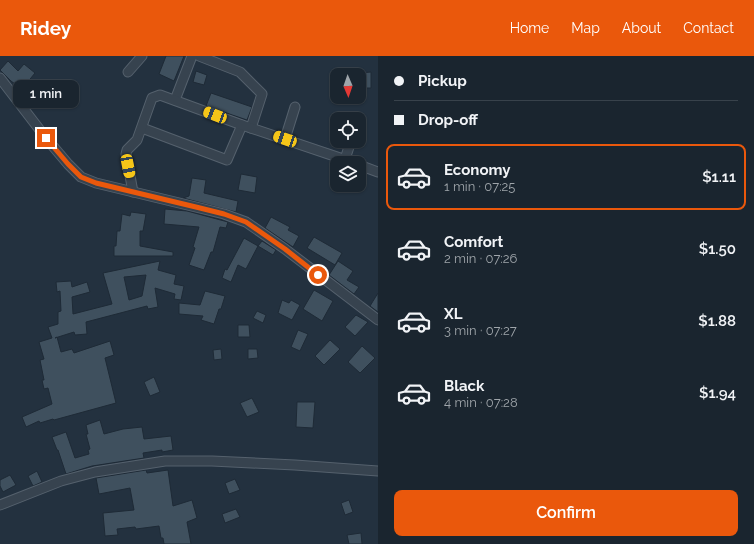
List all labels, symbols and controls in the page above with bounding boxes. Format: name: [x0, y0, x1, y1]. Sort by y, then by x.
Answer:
text: Ridey: [20, 17, 71, 39]
text: Home: [510, 20, 549, 36]
text: Map: [571, 20, 600, 36]
text: About: [622, 20, 661, 36]
text: Contact: [683, 20, 734, 36]
north arrow: [330, 68, 366, 104]
map controls: [330, 68, 366, 192]
text: Pickup: [418, 72, 467, 90]
callout: 1 min: [13, 80, 79, 108]
text: 1 min: [30, 86, 62, 101]
car: [202, 105, 228, 125]
text: Drop-off: [418, 111, 478, 129]
button: locate: [330, 112, 366, 148]
route end: [37, 129, 55, 147]
car: [272, 129, 298, 149]
car: [120, 153, 136, 179]
button: layers: [330, 156, 366, 192]
icon: car: [396, 159, 432, 195]
text: Economy: [444, 161, 511, 179]
text: $1.11: [702, 168, 736, 186]
text: 1 min · 07:25: [444, 179, 515, 194]
icon: car: [396, 231, 432, 267]
text: Comfort: [444, 233, 503, 251]
text: $1.50: [699, 240, 736, 258]
text: 2 min · 07:26: [444, 251, 517, 266]
route start: [309, 266, 327, 284]
icon: car: [396, 303, 432, 339]
text: XL: [444, 305, 462, 323]
text: $1.88: [698, 312, 736, 330]
text: 3 min · 07:27: [444, 323, 517, 338]
icon: car: [396, 375, 432, 411]
text: Black: [444, 377, 484, 395]
text: $1.94: [699, 384, 736, 402]
text: 4 min · 07:28: [444, 395, 518, 410]
button: Confirm: [394, 490, 738, 536]

